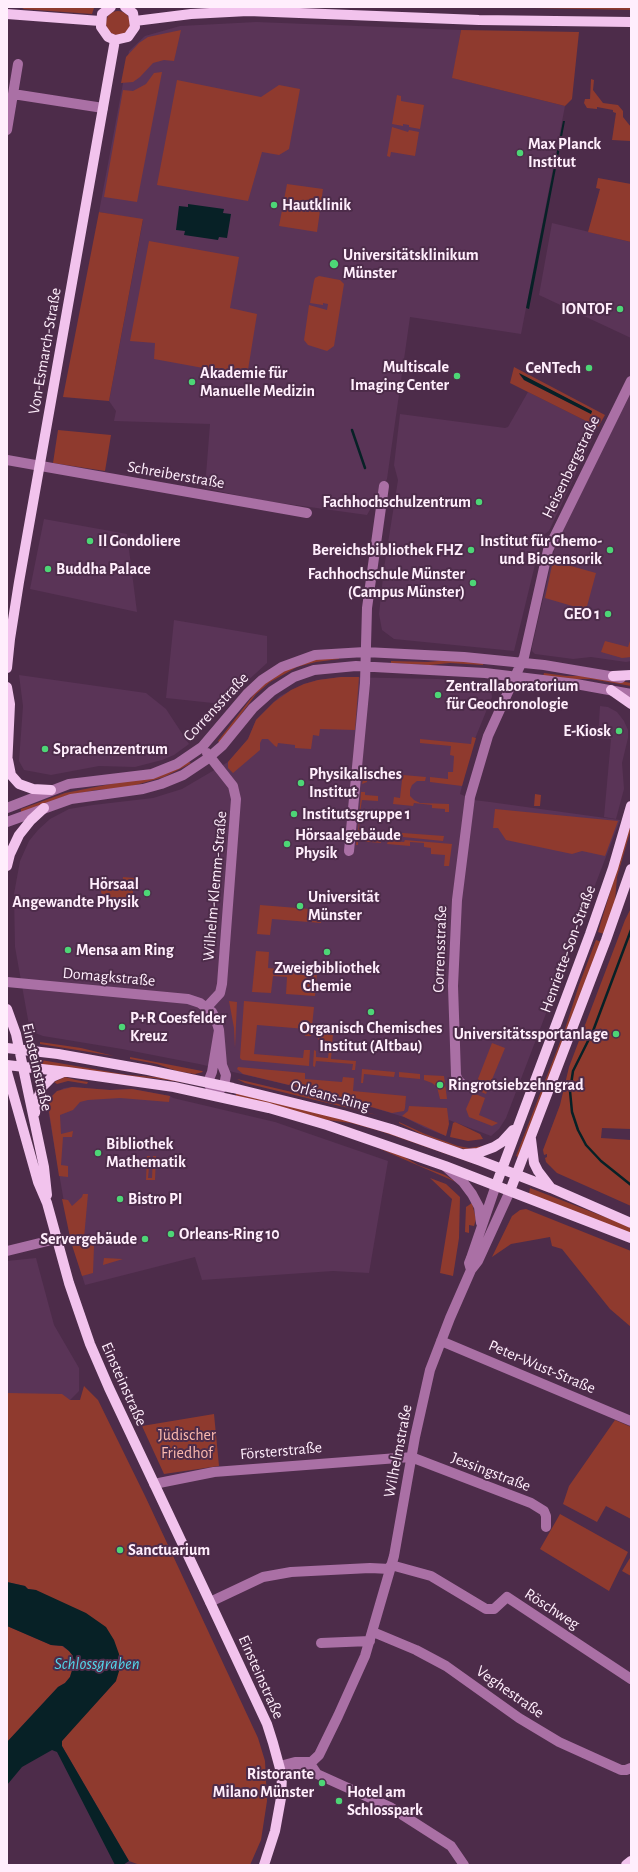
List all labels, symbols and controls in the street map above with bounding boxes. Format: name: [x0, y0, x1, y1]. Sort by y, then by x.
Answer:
place label: Max Planck Institut: [528, 134, 601, 172]
marker: Max Planck Institut: [515, 148, 525, 158]
place label: Hautklinik: [282, 195, 351, 215]
marker: Hautklinik: [269, 200, 279, 210]
place label: Universitätsklinikum Münster: [343, 245, 479, 283]
marker: Universitätsklinikum Münster: [328, 258, 340, 270]
street label: Von-Esmarch-Straße: [24, 286, 66, 416]
place label: IONTOF: [561, 299, 612, 319]
marker: IONTOF: [615, 304, 625, 314]
place label: Multiscale Imaging Center: [350, 357, 449, 395]
place label: CeNTech: [526, 358, 581, 378]
place label: Akademie für Manuelle Medizin: [200, 363, 315, 401]
marker: CeNTech: [584, 363, 594, 373]
marker: Multiscale Imaging Center: [452, 371, 462, 381]
marker: Akademie für Manuelle Medizin: [187, 377, 197, 387]
street label: Heisenbergstraße: [538, 413, 604, 521]
street label: Schreiberstraße: [126, 457, 226, 493]
place label: Fachhochschulzentrum: [323, 492, 471, 512]
marker: Fachhochschulzentrum: [474, 497, 484, 507]
place label: Il Gondoliere: [98, 531, 181, 551]
place label: Institut für Chemo- und Biosensorik: [480, 531, 602, 569]
marker: Il Gondoliere: [85, 536, 95, 546]
place label: Bereichsbibliothek FHZ: [312, 540, 463, 560]
marker: Bereichsbibliothek FHZ: [466, 545, 476, 555]
marker: Institut für Chemo- und Biosensorik: [605, 545, 615, 555]
place label: Buddha Palace: [56, 559, 151, 579]
marker: Buddha Palace: [43, 564, 53, 574]
place label: Fachhochschule Münster (Campus Münster): [308, 564, 465, 602]
marker: Fachhochschule Münster (Campus Münster): [468, 578, 478, 588]
place label: GEO 1: [564, 604, 600, 624]
marker: GEO 1: [603, 609, 613, 619]
street label: Corrensstraße: [179, 669, 253, 745]
place label: Zentrallaboratorium für Geochronologie: [446, 676, 578, 714]
marker: Zentrallaboratorium für Geochronologie: [433, 690, 443, 700]
place label: E-Kiosk: [563, 721, 611, 741]
marker: E-Kiosk: [614, 726, 624, 736]
place label: Sprachenzentrum: [53, 739, 168, 759]
marker: Sprachenzentrum: [40, 744, 50, 754]
place label: Physikalisches Institut: [309, 764, 402, 802]
marker: Physikalisches Institut: [296, 778, 306, 788]
place label: Institutsgruppe 1: [302, 804, 410, 824]
marker: Institutsgruppe 1: [289, 809, 299, 819]
street label: Wilhelm-Klemm-Straße: [199, 810, 231, 962]
place label: Hörsaalgebäude Physik: [295, 825, 401, 863]
marker: Hörsaalgebäude Physik: [282, 839, 292, 849]
place label: Hörsaal Angewandte Physik: [12, 874, 139, 912]
street label: Henriette-Son-Straße: [536, 883, 600, 1015]
place label: Universität Münster: [308, 887, 379, 925]
marker: Hörsaal Angewandte Physik: [142, 888, 152, 898]
marker: Universität Münster: [295, 901, 305, 911]
street label: Corrensstraße: [429, 905, 451, 993]
place label: Mensa am Ring: [76, 940, 174, 960]
marker: Mensa am Ring: [63, 945, 73, 955]
marker: Zweigbibliothek Chemie: [322, 947, 332, 957]
place label: Zweigbibliothek Chemie: [274, 958, 380, 996]
street label: Domagkstraße: [62, 963, 156, 991]
marker: Organisch Chemisches Institut (Altbau): [366, 1007, 376, 1017]
place label: P+R Coesfelder Kreuz: [130, 1008, 226, 1046]
place label: Organisch Chemisches Institut (Altbau): [300, 1018, 442, 1056]
street label: Einsteinstraße: [18, 1021, 56, 1113]
marker: P+R Coesfelder Kreuz: [117, 1022, 127, 1032]
place label: Universitätssportanlage: [454, 1024, 608, 1044]
marker: Universitätssportanlage: [611, 1029, 621, 1039]
place label: Ringrotsiebzehngrad: [448, 1075, 584, 1095]
street label: Orléans-Ring: [288, 1076, 372, 1116]
marker: Ringrotsiebzehngrad: [435, 1080, 445, 1090]
place label: Bibliothek Mathematik: [106, 1134, 186, 1172]
marker: Bibliothek Mathematik: [93, 1148, 103, 1158]
place label: Bistro PI: [128, 1189, 182, 1209]
marker: Bistro PI: [115, 1194, 125, 1204]
place label: Orleans-Ring 10: [179, 1224, 280, 1244]
place label: Servergebäude: [40, 1229, 137, 1249]
marker: Orleans-Ring 10: [166, 1229, 176, 1239]
marker: Servergebäude: [140, 1234, 150, 1244]
street label: Peter-Wust-Straße: [486, 1336, 598, 1398]
street label: Einsteinstraße: [97, 1339, 151, 1429]
street label: Wilhelmstraße: [380, 1403, 416, 1499]
park label: Jüdischer Friedhof: [158, 1425, 216, 1463]
street label: Försterstraße: [239, 1438, 323, 1464]
street label: Jessingstraße: [449, 1448, 533, 1496]
place label: Sanctuarium: [128, 1540, 210, 1560]
marker: Sanctuarium: [115, 1545, 125, 1555]
street label: Röschweg: [521, 1584, 583, 1634]
street label: Einsteinstraße: [234, 1632, 288, 1722]
water label: Schlossgraben: [54, 1654, 140, 1674]
street label: Veghestraße: [472, 1662, 548, 1722]
place label: Ristorante Milano Münster: [213, 1764, 314, 1802]
marker: Ristorante Milano Münster: [317, 1778, 327, 1788]
place label: Hotel am Schlosspark: [347, 1782, 423, 1820]
marker: Hotel am Schlosspark: [334, 1796, 344, 1806]

